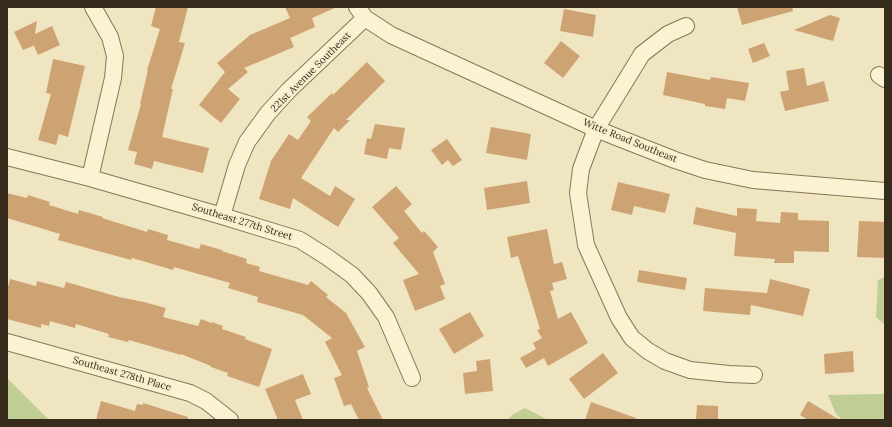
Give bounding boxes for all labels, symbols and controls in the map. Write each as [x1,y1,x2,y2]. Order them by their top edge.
street label: 221st Avenue Southeast [268,29,354,115]
street label: Witte Road Southeast [581,117,679,165]
street label: Southeast 277th Street [190,201,294,243]
street label: Southeast 278th Place [71,354,173,394]

